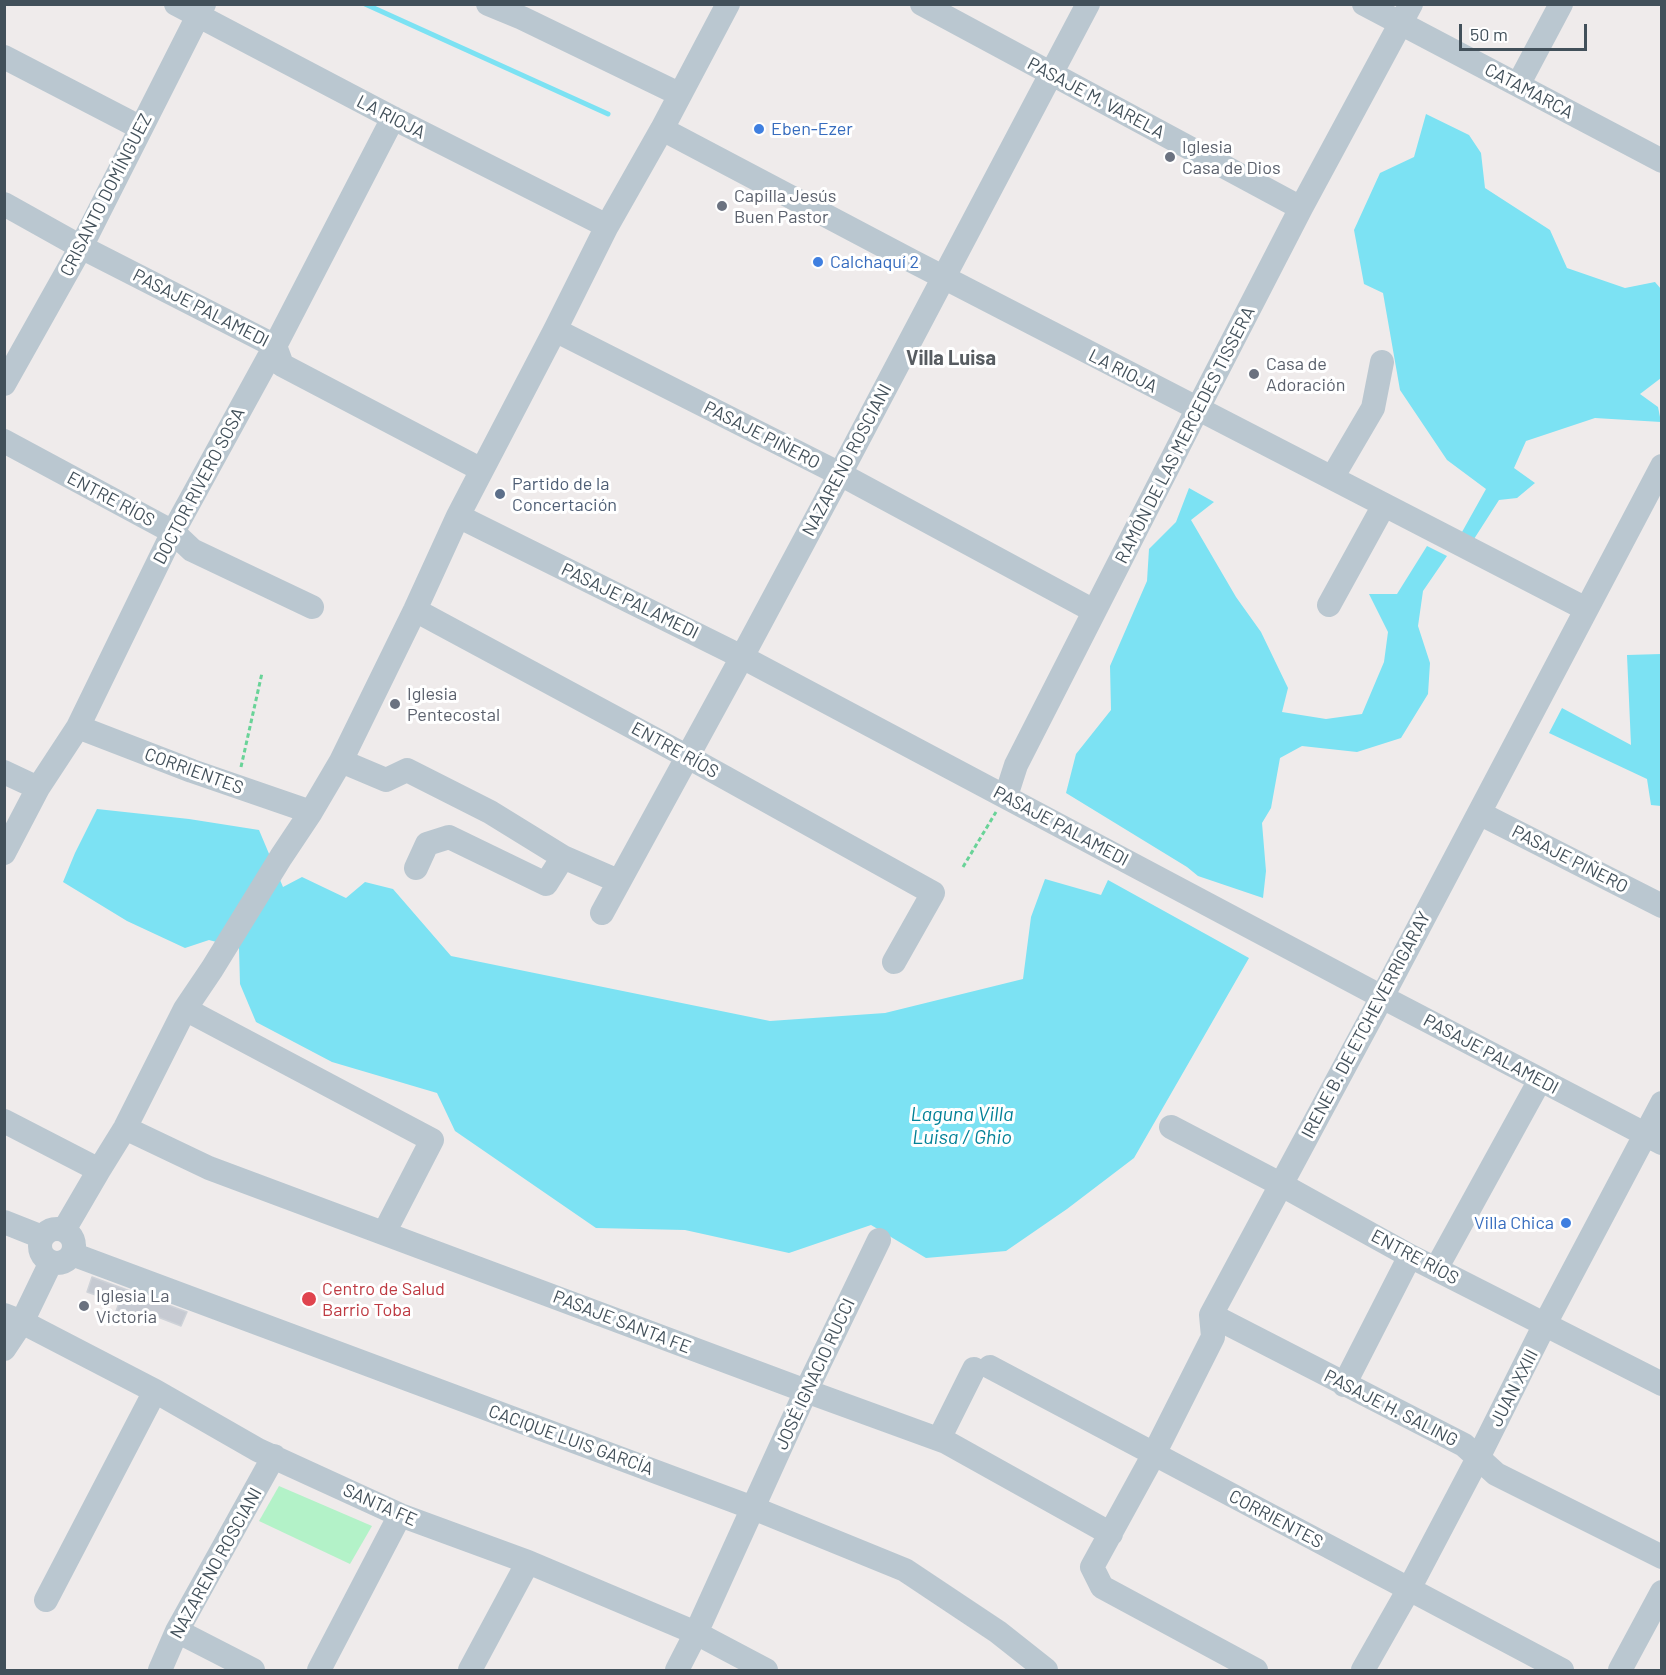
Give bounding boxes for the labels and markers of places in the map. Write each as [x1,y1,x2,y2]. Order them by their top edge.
place label: Eben-Ezer [771,118,853,140]
marker: Eben-Ezer [752,122,766,136]
place label: Iglesia Casa de Dios [1182,136,1281,178]
marker: Iglesia Casa de Dios [1163,150,1177,164]
place label: Capilla Jesús Buen Pastor [734,185,836,228]
marker: Capilla Jesús Buen Pastor [715,199,729,213]
place label: Calchaquí 2 [830,251,919,273]
marker: Calchaquí 2 [811,255,825,269]
place label: Casa de Adoración [1266,353,1345,395]
marker: Casa de Adoración [1247,367,1261,381]
place label: Partido de la Concertación [512,473,617,516]
marker: Partido de la Concertación [493,487,507,501]
place label: Iglesia Pentecostal [407,683,500,726]
marker: Iglesia Pentecostal [388,697,402,711]
place label: Villa Chica [1474,1212,1554,1234]
marker: Villa Chica [1559,1216,1573,1230]
place label: Centro de Salud Barrio Toba [322,1278,445,1320]
place label: Iglesia La Victoria [96,1285,169,1328]
marker: Centro de Salud Barrio Toba [300,1290,318,1308]
marker: Iglesia La Victoria [77,1299,91,1313]

